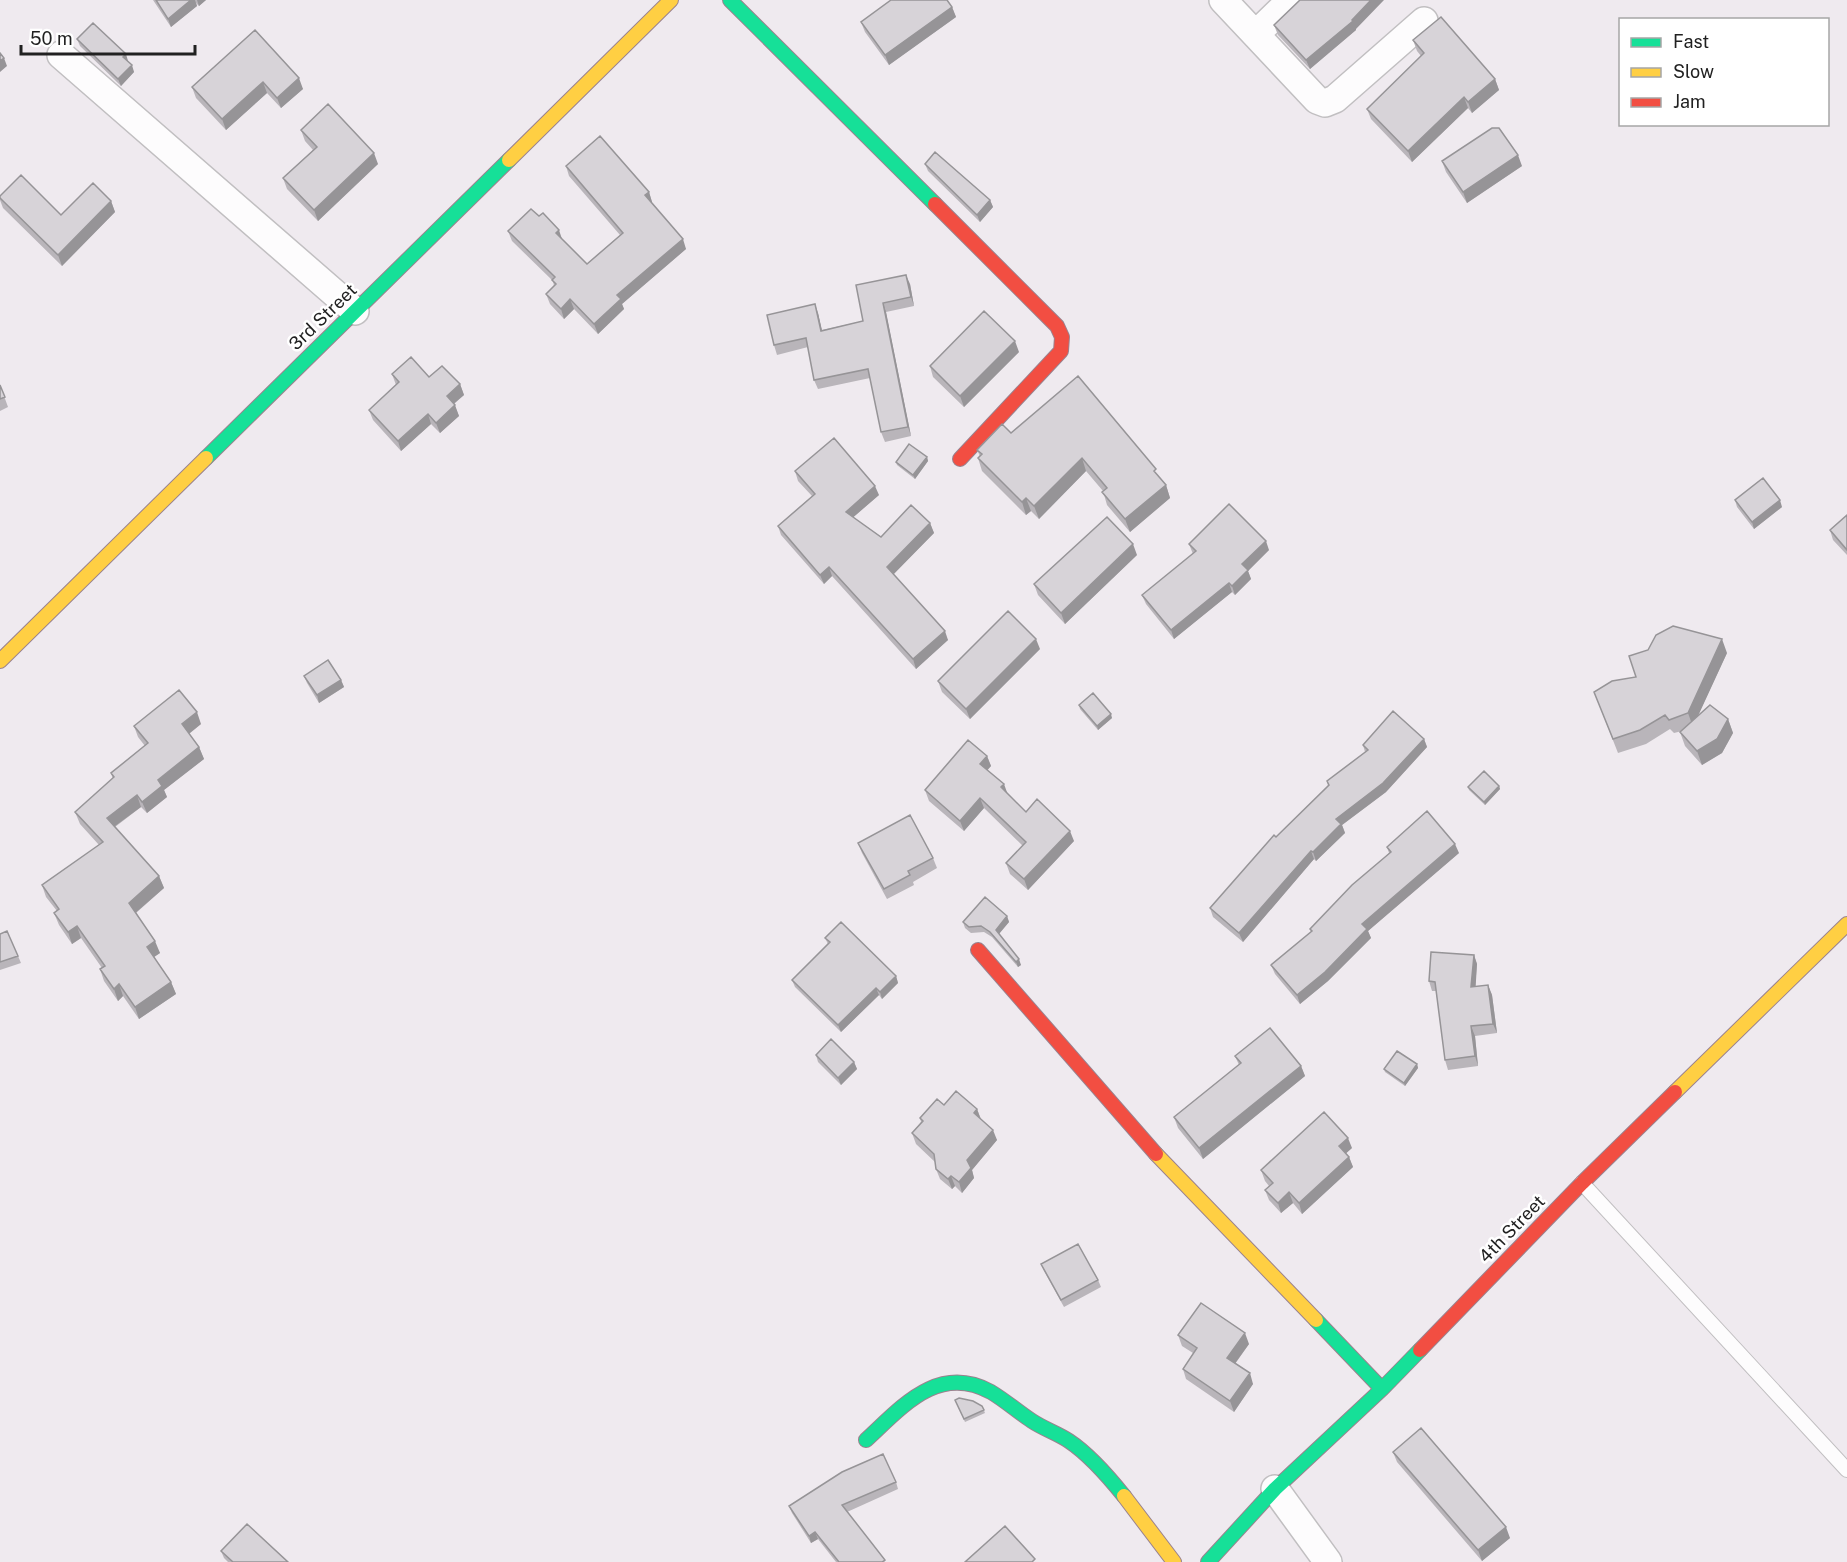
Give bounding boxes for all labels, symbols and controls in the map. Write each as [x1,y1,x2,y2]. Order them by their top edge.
scale bar [21,18,195,56]
legend [1619,18,1829,126]
text: 50 m [30,28,73,49]
text: Fast [1673,31,1709,52]
text: Slow [1673,61,1714,82]
text: Jam [1673,91,1706,112]
street label: 3rd Street [284,279,361,354]
street label: 4th Street [1474,1191,1549,1267]

